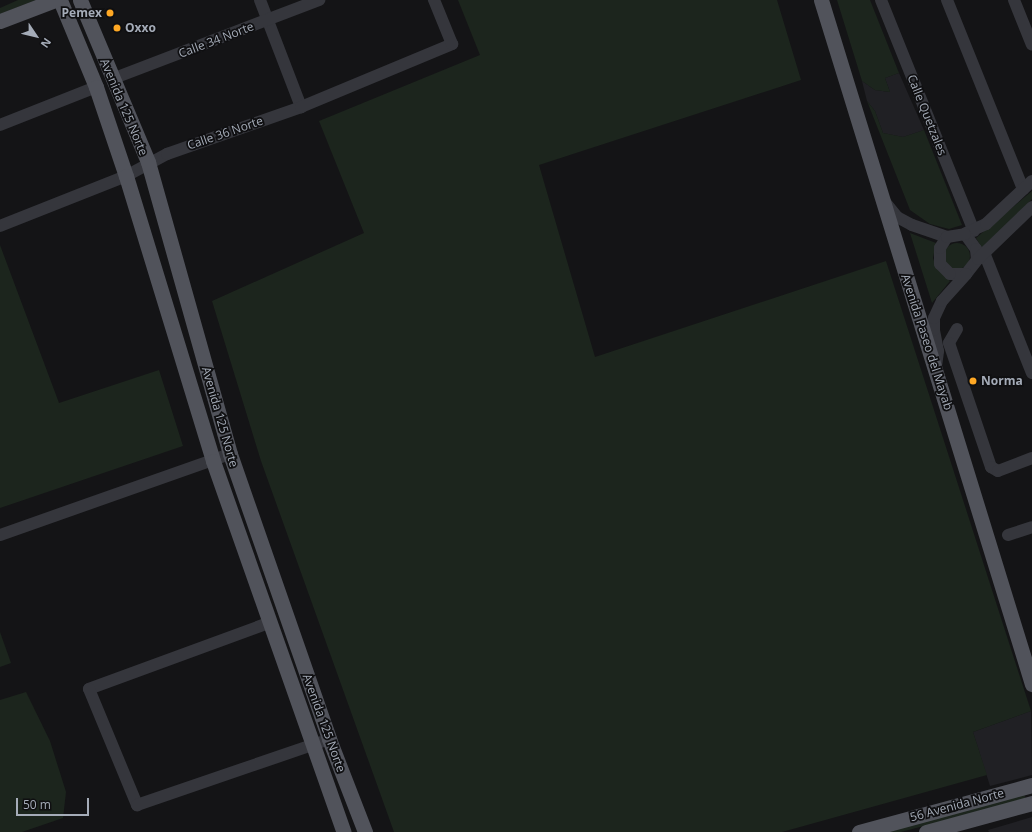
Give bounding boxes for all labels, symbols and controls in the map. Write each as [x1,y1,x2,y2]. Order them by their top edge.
place label: Pemex [62,6,102,20]
marker: Pemex [105,8,115,18]
north arrow [16,16,56,56]
street label: Calle 34 Norte [176,19,256,61]
place label: Oxxo [125,21,156,35]
marker: Oxxo [112,23,122,33]
text: N [38,35,55,51]
street label: Avenida 125 Norte [97,56,151,158]
street label: Calle Quetzales [904,73,950,157]
street label: Calle 36 Norte [185,113,265,153]
street label: Avenida Paseo del Mayab [898,272,956,412]
street label: Avenida 125 Norte [199,365,241,469]
place label: Norma [981,374,1023,388]
marker: Norma [968,376,978,386]
street label: Avenida 125 Norte [299,672,349,774]
street label: 56 Avenida Norte [908,786,1006,824]
scale bar [18,790,91,816]
text: 50 m [23,796,51,813]

